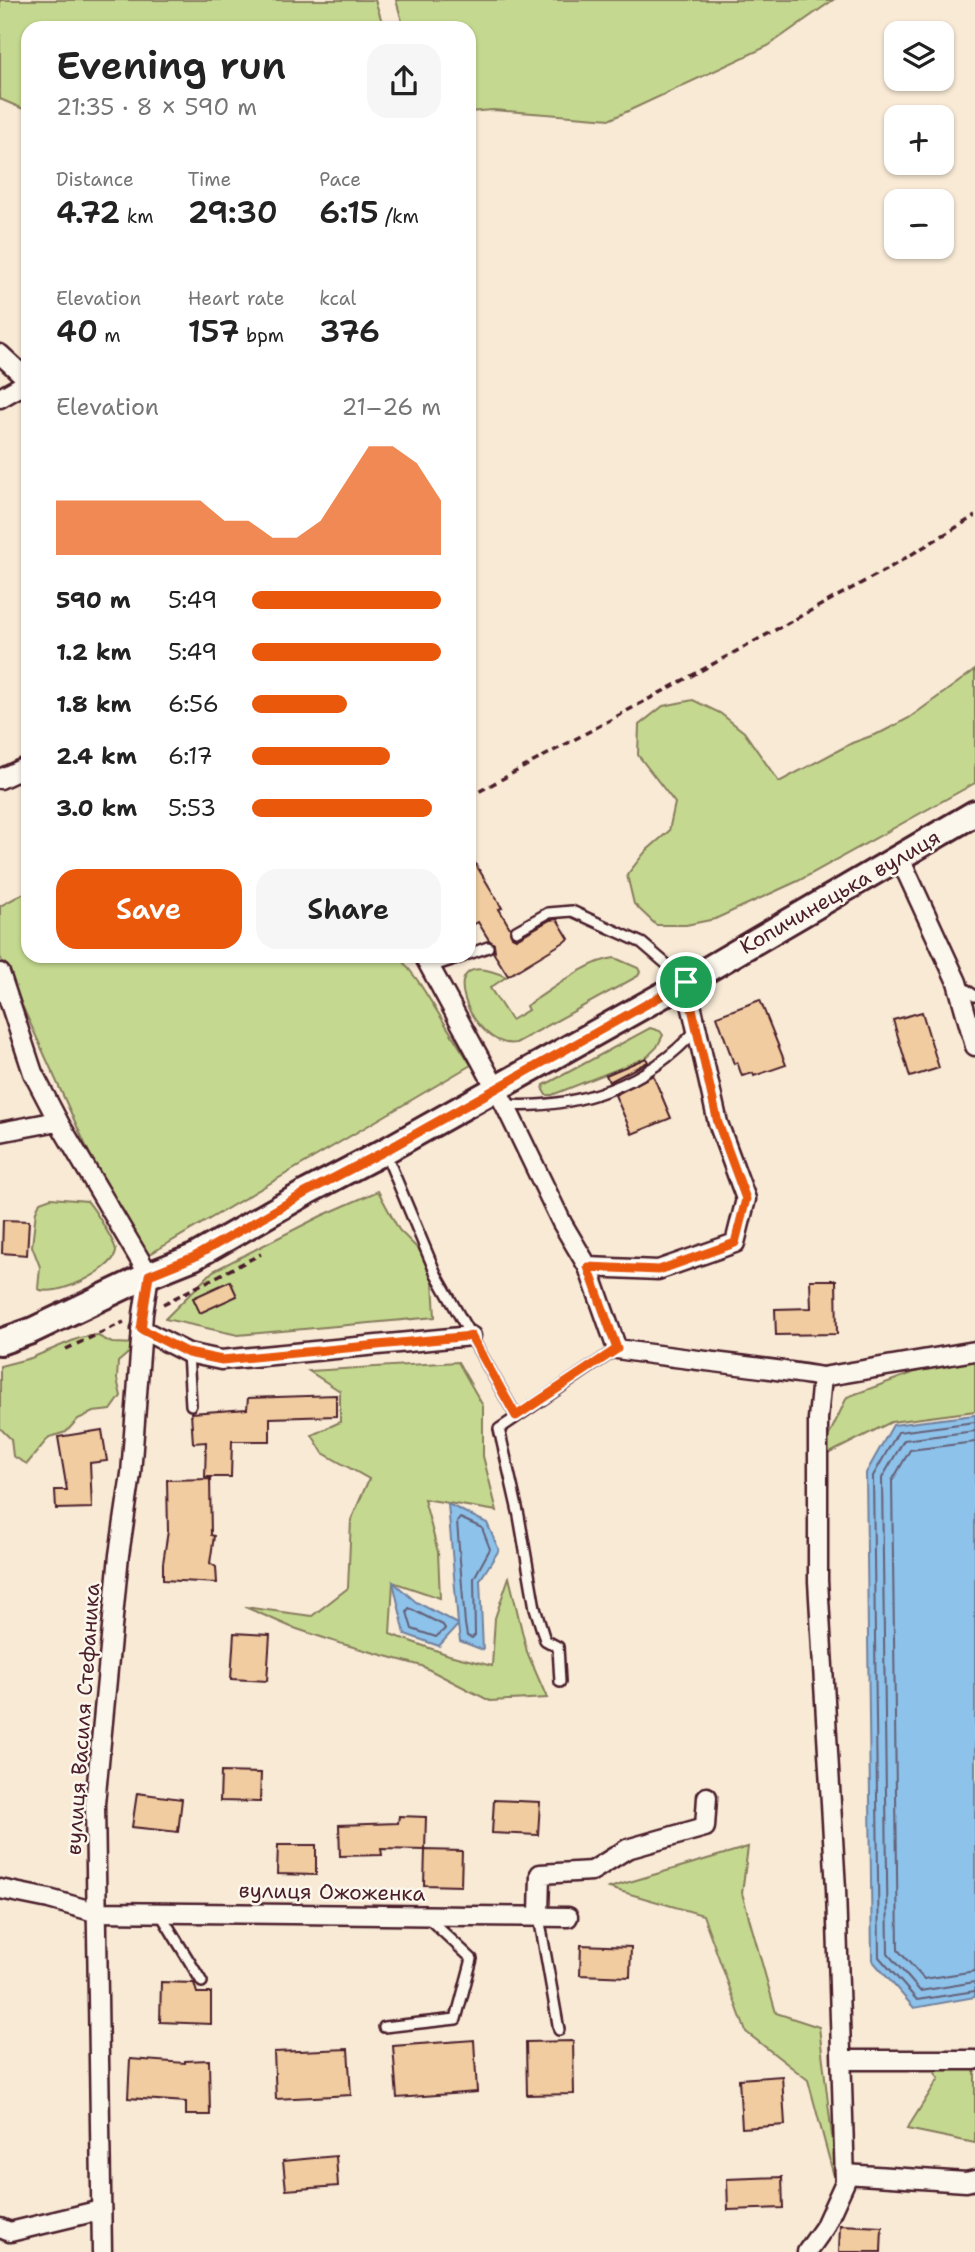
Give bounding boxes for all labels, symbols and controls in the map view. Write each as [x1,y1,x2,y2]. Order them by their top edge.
map controls [884,21,954,259]
button: layers [884,21,954,91]
text: Evening run [56,40,286,91]
button: share [367,44,441,118]
text: 21:35 · 8 × 590 m [56,92,257,122]
button: + [884,105,954,175]
text: Distance [56,167,134,192]
text: Time [188,167,231,192]
text: Pace [319,167,361,192]
button: − [884,189,954,259]
text: 4.72 [56,192,120,233]
text: 29:30 [188,192,278,233]
text: 6:15 [319,192,379,233]
text: km [120,204,154,229]
text: /km [379,204,419,229]
text: Elevation [56,286,141,311]
text: Heart rate [188,286,284,311]
text: kcal [319,286,356,311]
text: 40 [56,311,98,352]
text: 157 [188,311,240,352]
text: 376 [319,311,380,352]
text: m [98,323,121,348]
text: bpm [240,323,284,348]
text: Elevation [56,392,159,422]
text: 21–26 m [341,392,441,422]
text: 590 m [56,585,131,615]
text: 5:49 [168,585,217,615]
text: 1.2 km [56,637,132,667]
text: 5:49 [168,637,217,667]
text: 1.8 km [56,689,131,719]
text: 6:56 [168,689,219,719]
text: 2.4 km [56,741,137,771]
text: 6:17 [168,741,213,771]
text: 3.0 km [56,793,137,823]
text: 5:53 [168,793,216,823]
street label: Копичинецька вулиця [735,823,945,961]
button: Save [56,869,242,949]
button: Share [256,869,441,949]
pin [656,952,716,1012]
icon: arrive [667,963,705,1001]
street label: вулиця Василя Стефаника [60,1582,106,1856]
street label: вулиця Ожоженка [238,1876,426,1908]

